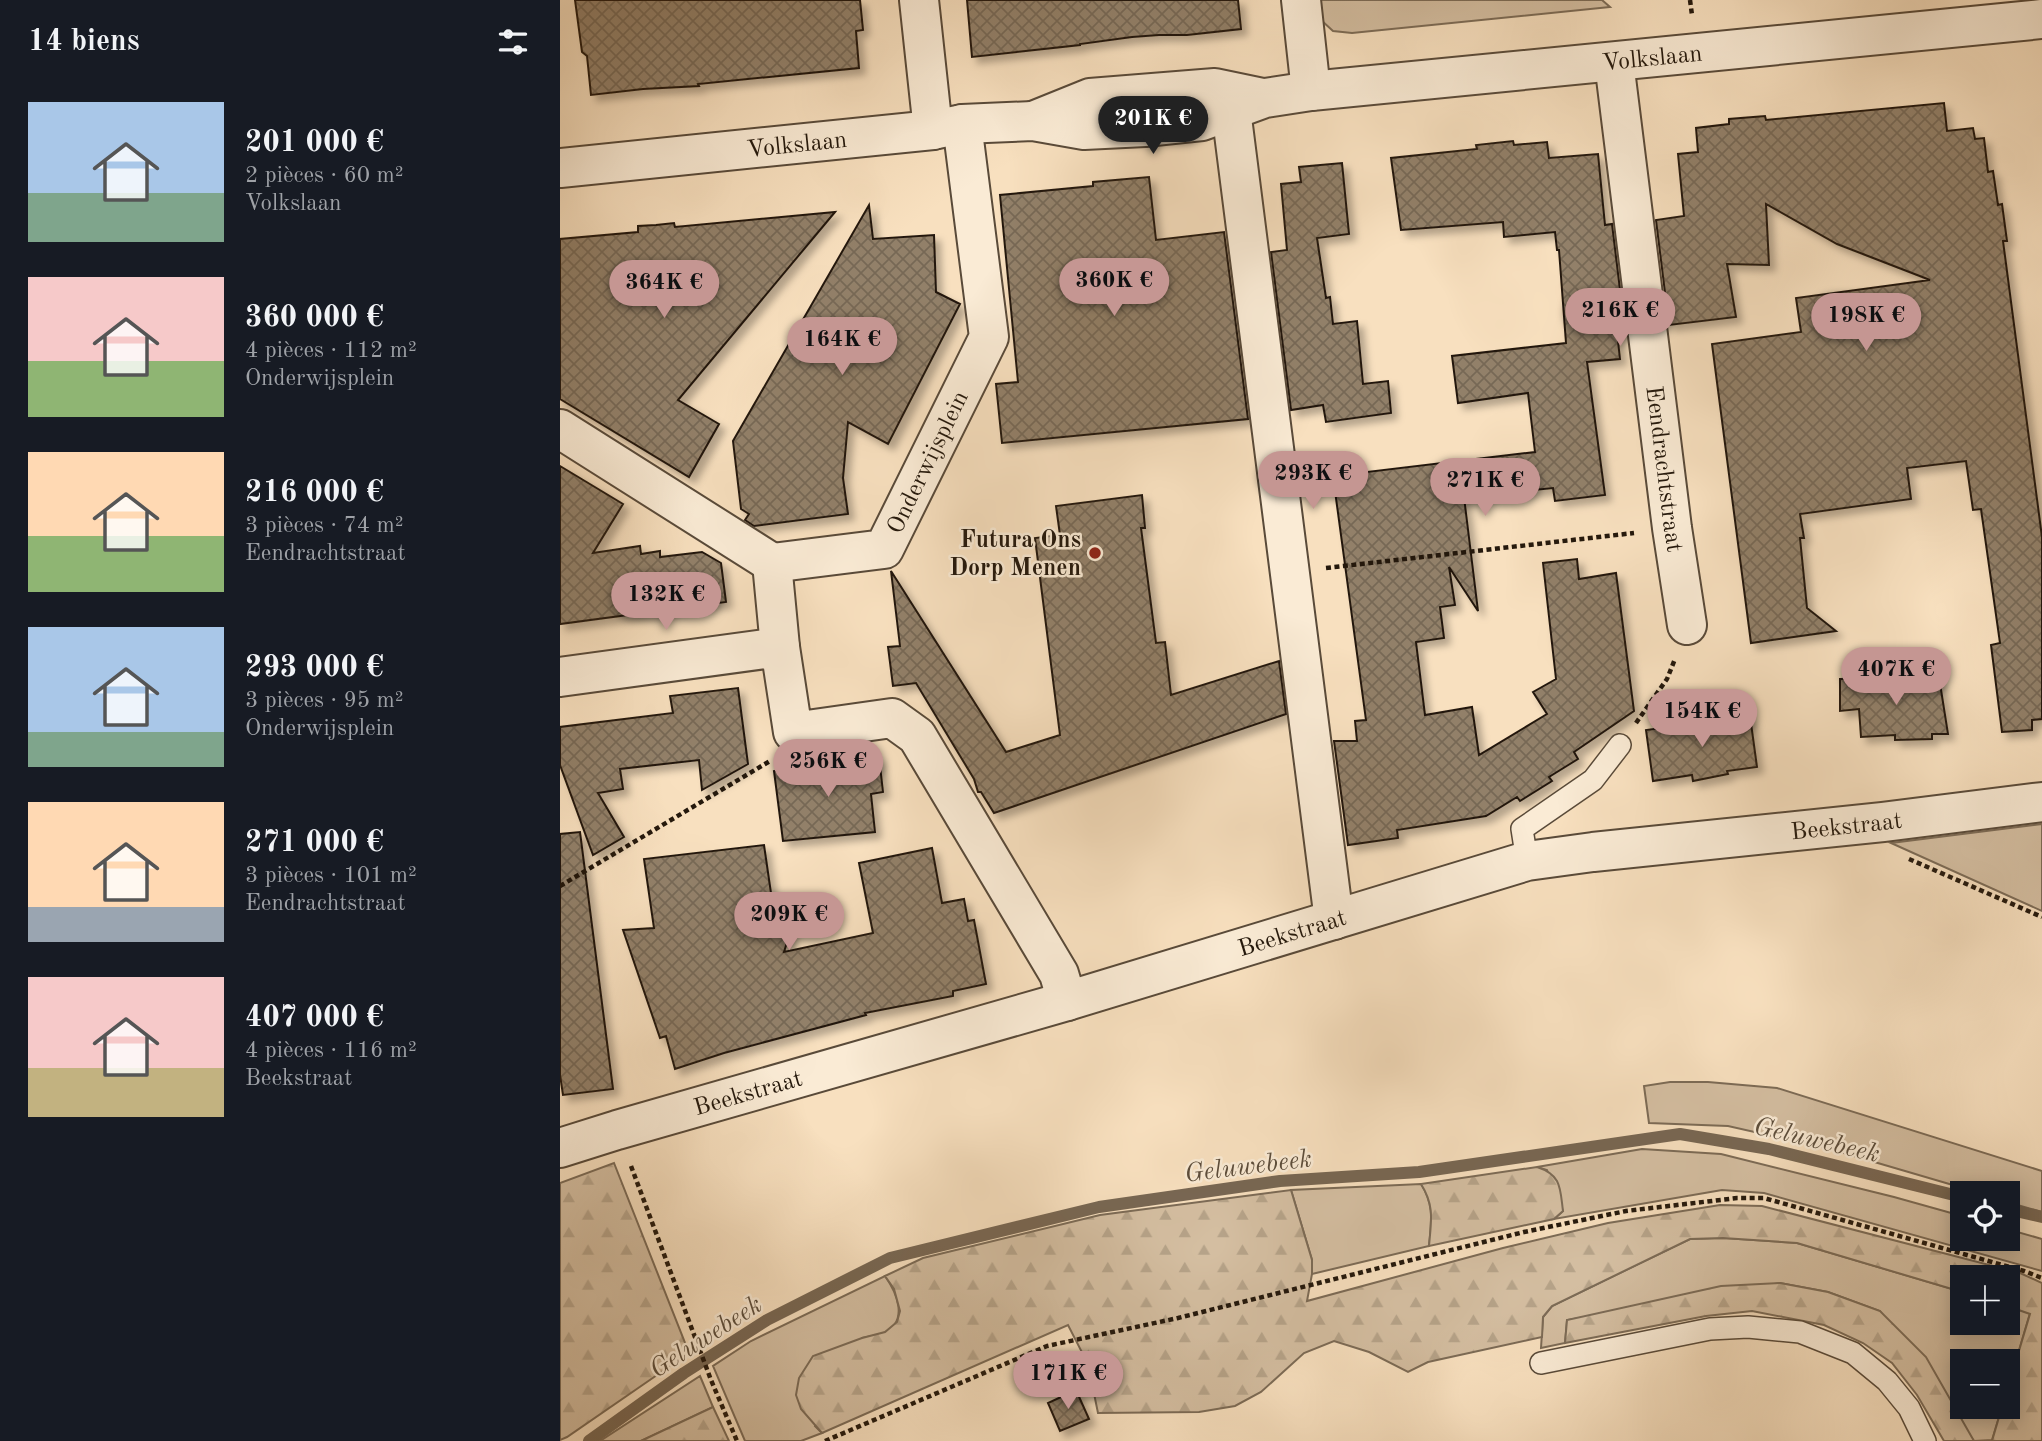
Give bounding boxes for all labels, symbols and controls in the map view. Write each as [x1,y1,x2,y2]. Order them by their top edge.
icon: filters [494,23,532,61]
text: 14 biens [28,27,140,57]
street label: Volkslaan [1601,43,1703,76]
pin: 201K € [1096,96,1210,156]
text: 201K € [1114,107,1192,130]
text: 201 000 € [245,128,384,158]
street label: Volkslaan [746,129,848,163]
icon: home [84,130,168,214]
text: 2 pièces · 60 m² [245,164,404,187]
text: Volkslaan [245,192,341,215]
pin: 360K € [1057,258,1171,318]
pin: 364K € [607,260,721,320]
text: 360K € [1075,269,1153,292]
text: 364K € [625,271,703,294]
pin: 216K € [1563,288,1677,348]
pin: 198K € [1809,294,1923,353]
text: 216K € [1581,299,1659,322]
text: 360 000 € [245,303,384,333]
text: 198K € [1827,304,1905,327]
icon: home [84,305,168,389]
pin: 164K € [785,318,899,377]
text: 164K € [803,328,881,351]
text: 4 pièces · 112 m² [245,339,417,362]
text: Onderwijsplein [245,367,394,390]
street label: Eendrachtstraat [1640,384,1686,554]
street label: Onderwijsplein [884,388,974,538]
pin: 293K € [1256,452,1370,511]
pin: 271K € [1428,458,1542,518]
text: 293K € [1274,462,1352,485]
text: 271K € [1446,469,1524,492]
text: 216 000 € [245,478,384,508]
icon: home [84,480,168,564]
text: 3 pièces · 74 m² [245,514,404,537]
place label: Futura Ons Dorp Menen [949,529,1081,581]
text: Eendrachtstraat [245,542,406,565]
marker: Futura Ons Dorp Menen [1087,545,1103,561]
pin: 132K € [609,572,723,632]
text: 132K € [627,583,705,606]
pin: 407K € [1839,648,1953,707]
text: 293 000 € [245,653,384,683]
icon: home [84,655,168,739]
text: 407K € [1857,658,1935,681]
text: 3 pièces · 95 m² [245,689,404,712]
pin: 154K € [1645,690,1759,749]
text: 154K € [1663,700,1741,723]
text: Onderwijsplein [245,717,394,740]
pin: 256K € [771,740,885,799]
text: 256K € [789,750,867,773]
street label: Beekstraat [1790,810,1904,845]
text: 271 000 € [245,828,384,858]
icon: home [84,830,168,914]
text: 3 pièces · 101 m² [245,864,417,887]
text: Eendrachtstraat [245,892,406,915]
pin: 209K € [732,892,846,952]
text: 209K € [750,903,828,926]
street label: Beekstraat [1235,907,1350,962]
text: 407 000 € [245,1003,384,1033]
icon: home [84,1005,168,1089]
text: 4 pièces · 116 m² [245,1039,417,1062]
text: Beekstraat [245,1067,352,1090]
street label: Beekstraat [691,1067,806,1121]
water label: Geluwebeek [1751,1114,1882,1168]
water label: Geluwebeek [1183,1146,1313,1188]
map controls [1950,1181,2020,1419]
button: locate [1950,1181,2020,1251]
button: + [1950,1265,2020,1335]
water label: Geluwebeek [645,1292,767,1383]
button: − [1950,1349,2020,1419]
pin: 171K € [1011,1352,1125,1411]
text: 171K € [1029,1362,1107,1385]

